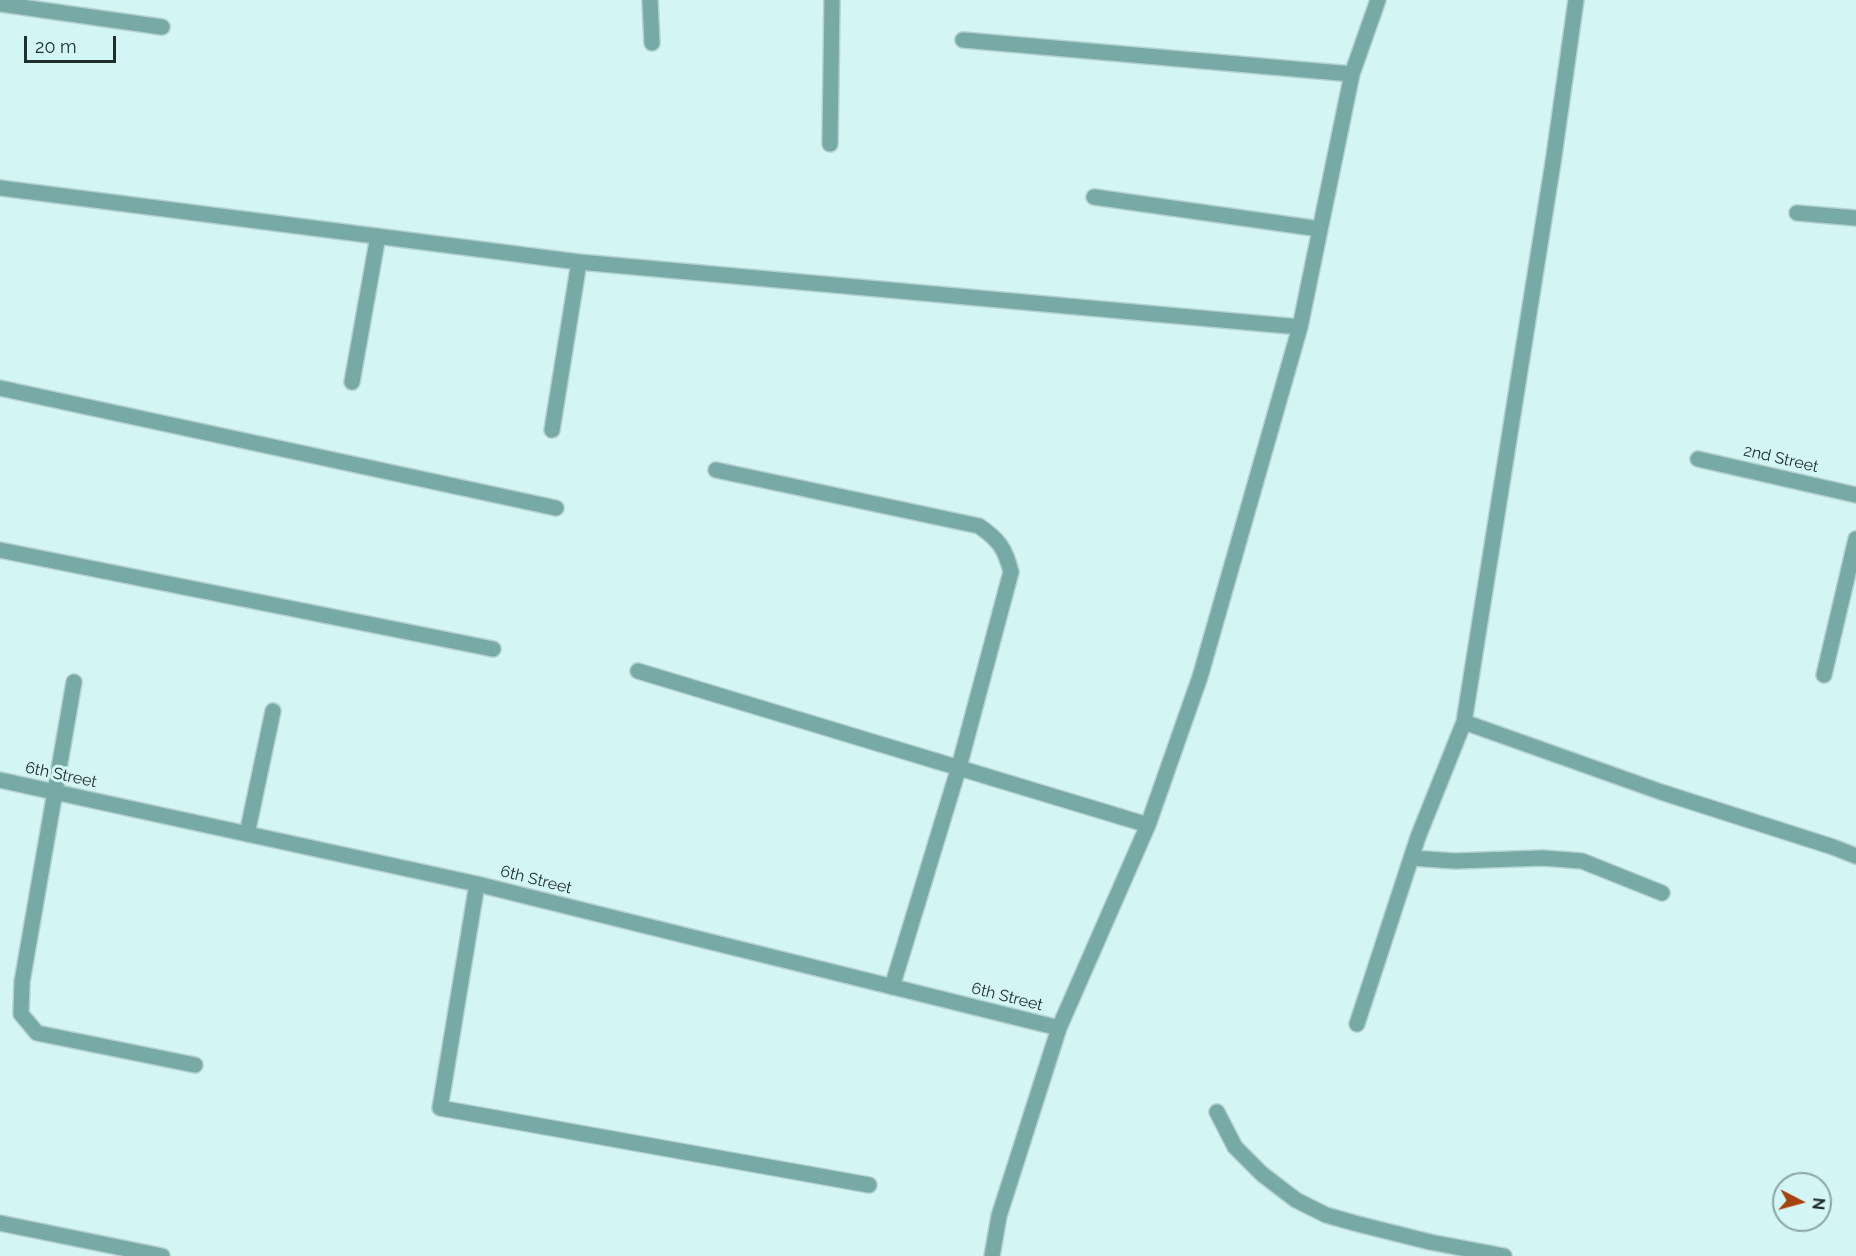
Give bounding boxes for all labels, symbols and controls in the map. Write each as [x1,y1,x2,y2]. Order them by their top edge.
scale bar [27,24,118,62]
text: 20 m [35,36,77,57]
street label: 2nd Street [1742,441,1820,477]
street label: 6th Street [23,758,99,792]
street label: 6th Street [498,862,574,898]
street label: 6th Street [969,979,1045,1015]
north arrow [1772,1172,1832,1232]
text: N [1808,1197,1828,1211]

